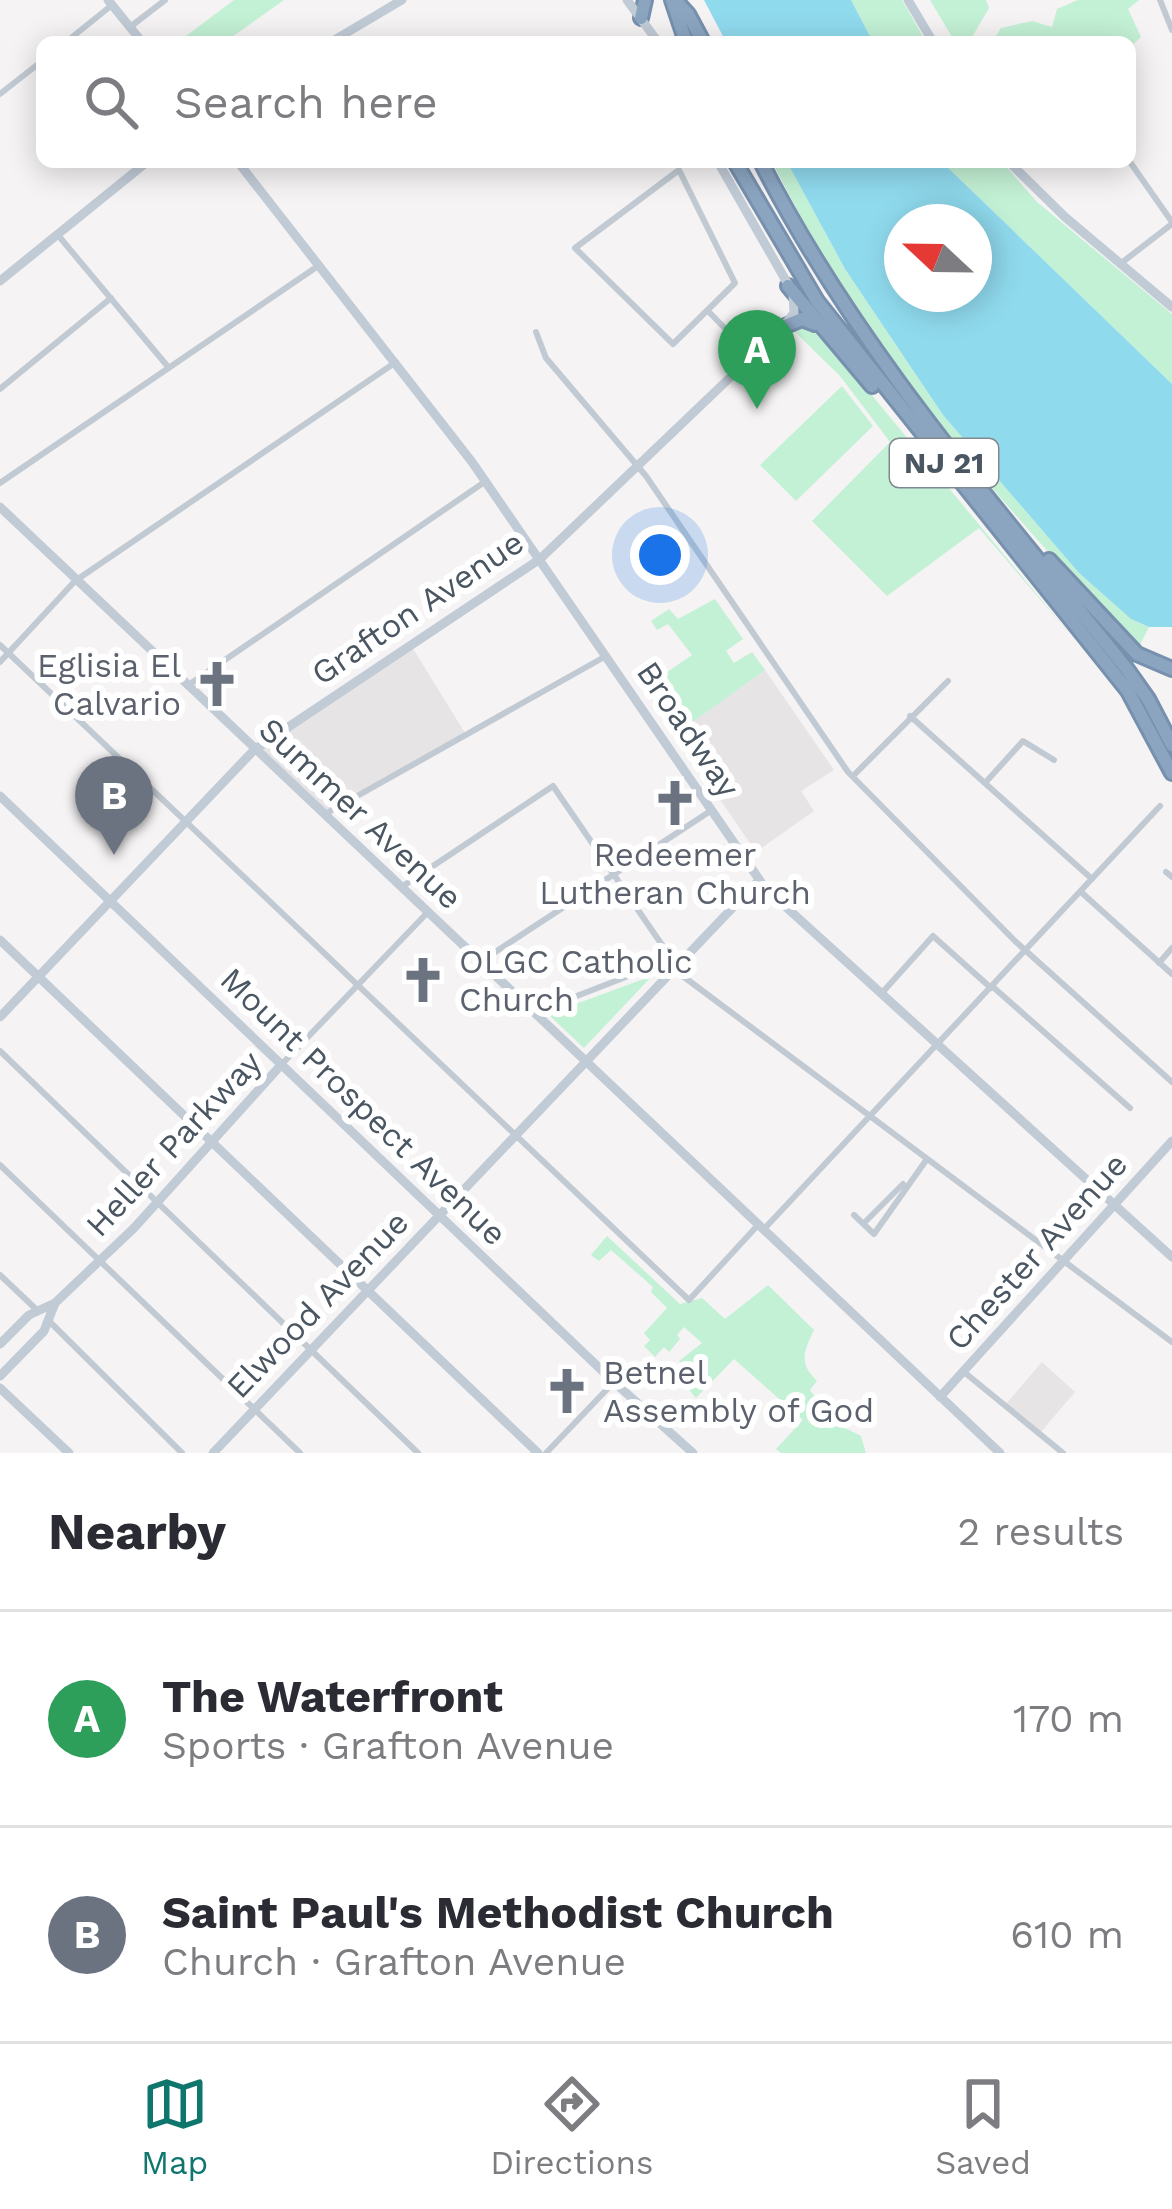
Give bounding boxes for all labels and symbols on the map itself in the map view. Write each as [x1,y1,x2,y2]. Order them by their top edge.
north arrow [884,204,992,312]
pin: A [718,310,796,409]
road number: NJ 21 [890,439,998,487]
street label: Grafton Avenue [304,522,531,693]
your location [630,525,690,585]
place label: Eglisia El Calvario [37,646,181,723]
street label: Broadway [629,654,748,805]
church icon: Eglisia El Calvario [192,659,242,709]
street label: Summer Avenue [251,710,470,917]
pin: B [75,756,153,855]
church icon: Redeemer Lutheran Church [650,778,700,828]
place label: Redeemer Lutheran Church [539,835,811,912]
place label: OLGC Catholic Church [459,942,693,1019]
church icon: OLGC Catholic Church [398,955,448,1005]
street label: Mount Prospect Avenue [213,960,515,1253]
street label: Heller Parkway [78,1043,269,1244]
street label: Chester Avenue [938,1145,1135,1358]
street label: Elwood Avenue [218,1203,416,1406]
place label: Betnel Assembly of God [603,1353,874,1430]
church icon: Betnel Assembly of God [542,1366,592,1416]

